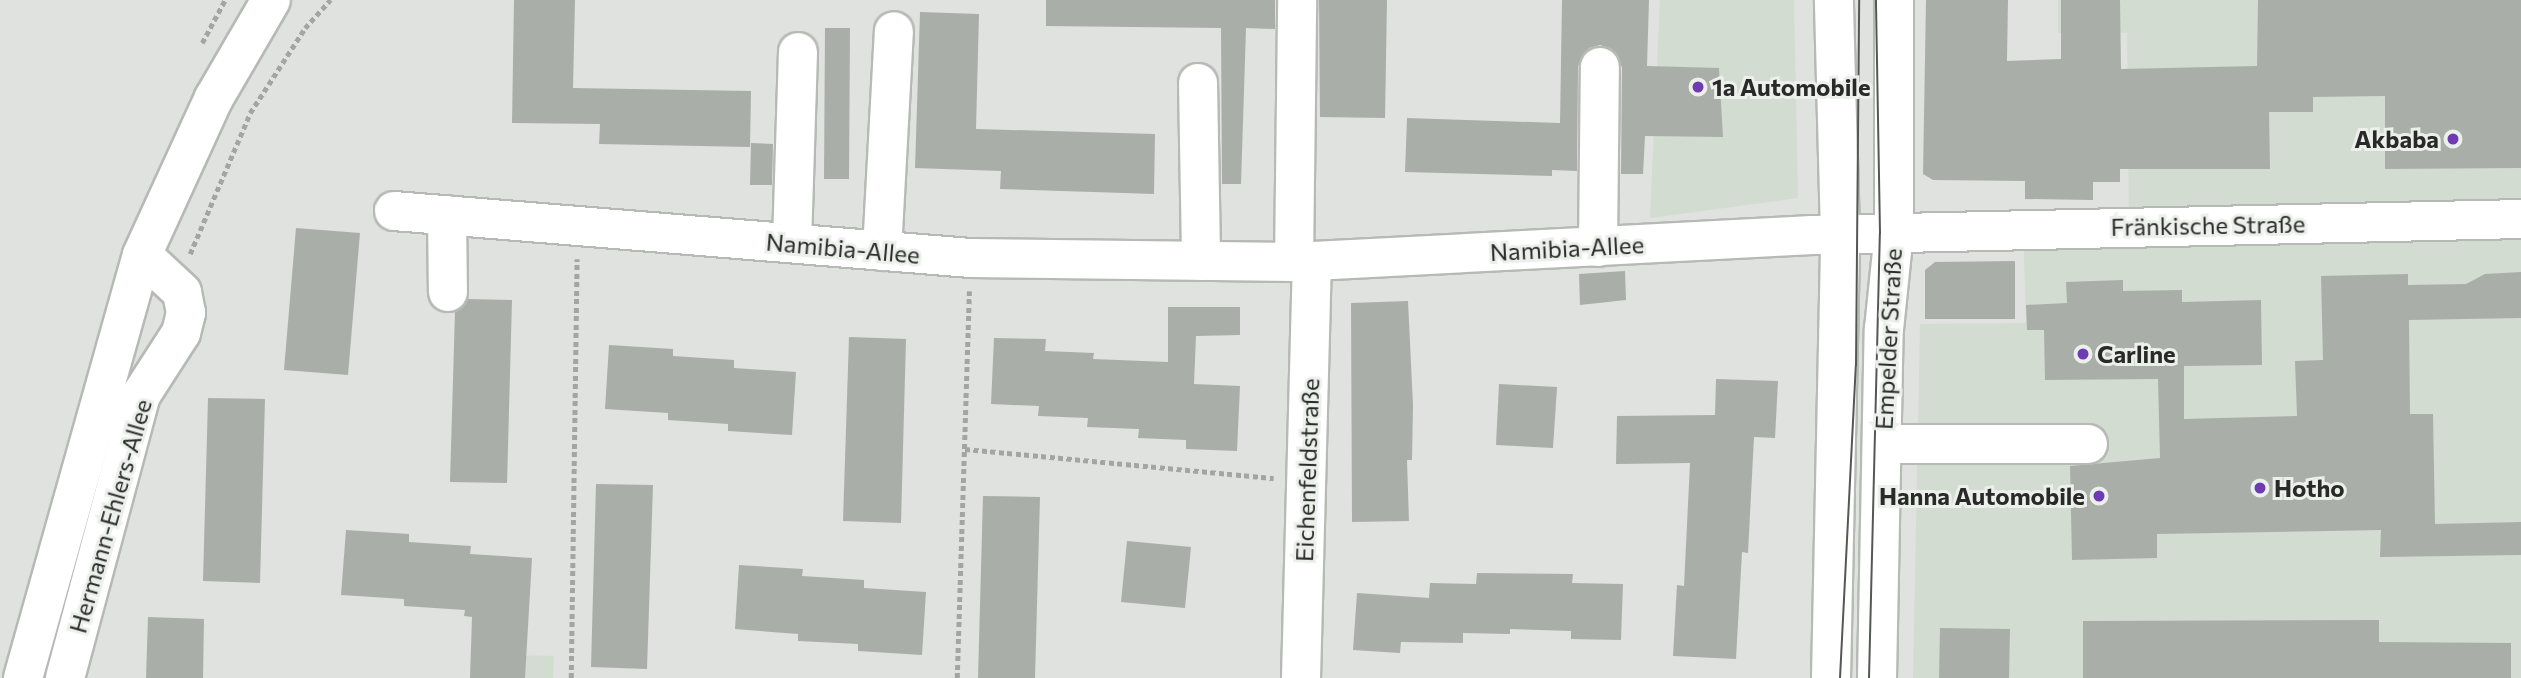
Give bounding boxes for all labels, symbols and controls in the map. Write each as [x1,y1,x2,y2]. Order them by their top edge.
place label: 1a Automobile [1712,73,1871,101]
marker: 1a Automobile [1690,79,1706,95]
place label: Akbaba [2354,125,2439,153]
marker: Akbaba [2445,131,2461,147]
street label: Fränkische Straße [2110,209,2306,241]
street label: Namibia-Allee [765,227,921,269]
street label: Namibia-Allee [1489,230,1645,266]
street label: Empelder Straße [1869,248,1907,430]
place label: Carline [2097,340,2176,368]
marker: Carline [2075,346,2091,362]
street label: Eichenfeldstraße [1289,378,1325,562]
street label: Hermann-Ehlers-Allee [63,396,157,636]
place label: Hotho [2274,474,2345,502]
marker: Hotho [2252,480,2268,496]
place label: Hanna Automobile [1879,482,2085,510]
marker: Hanna Automobile [2091,488,2107,504]

